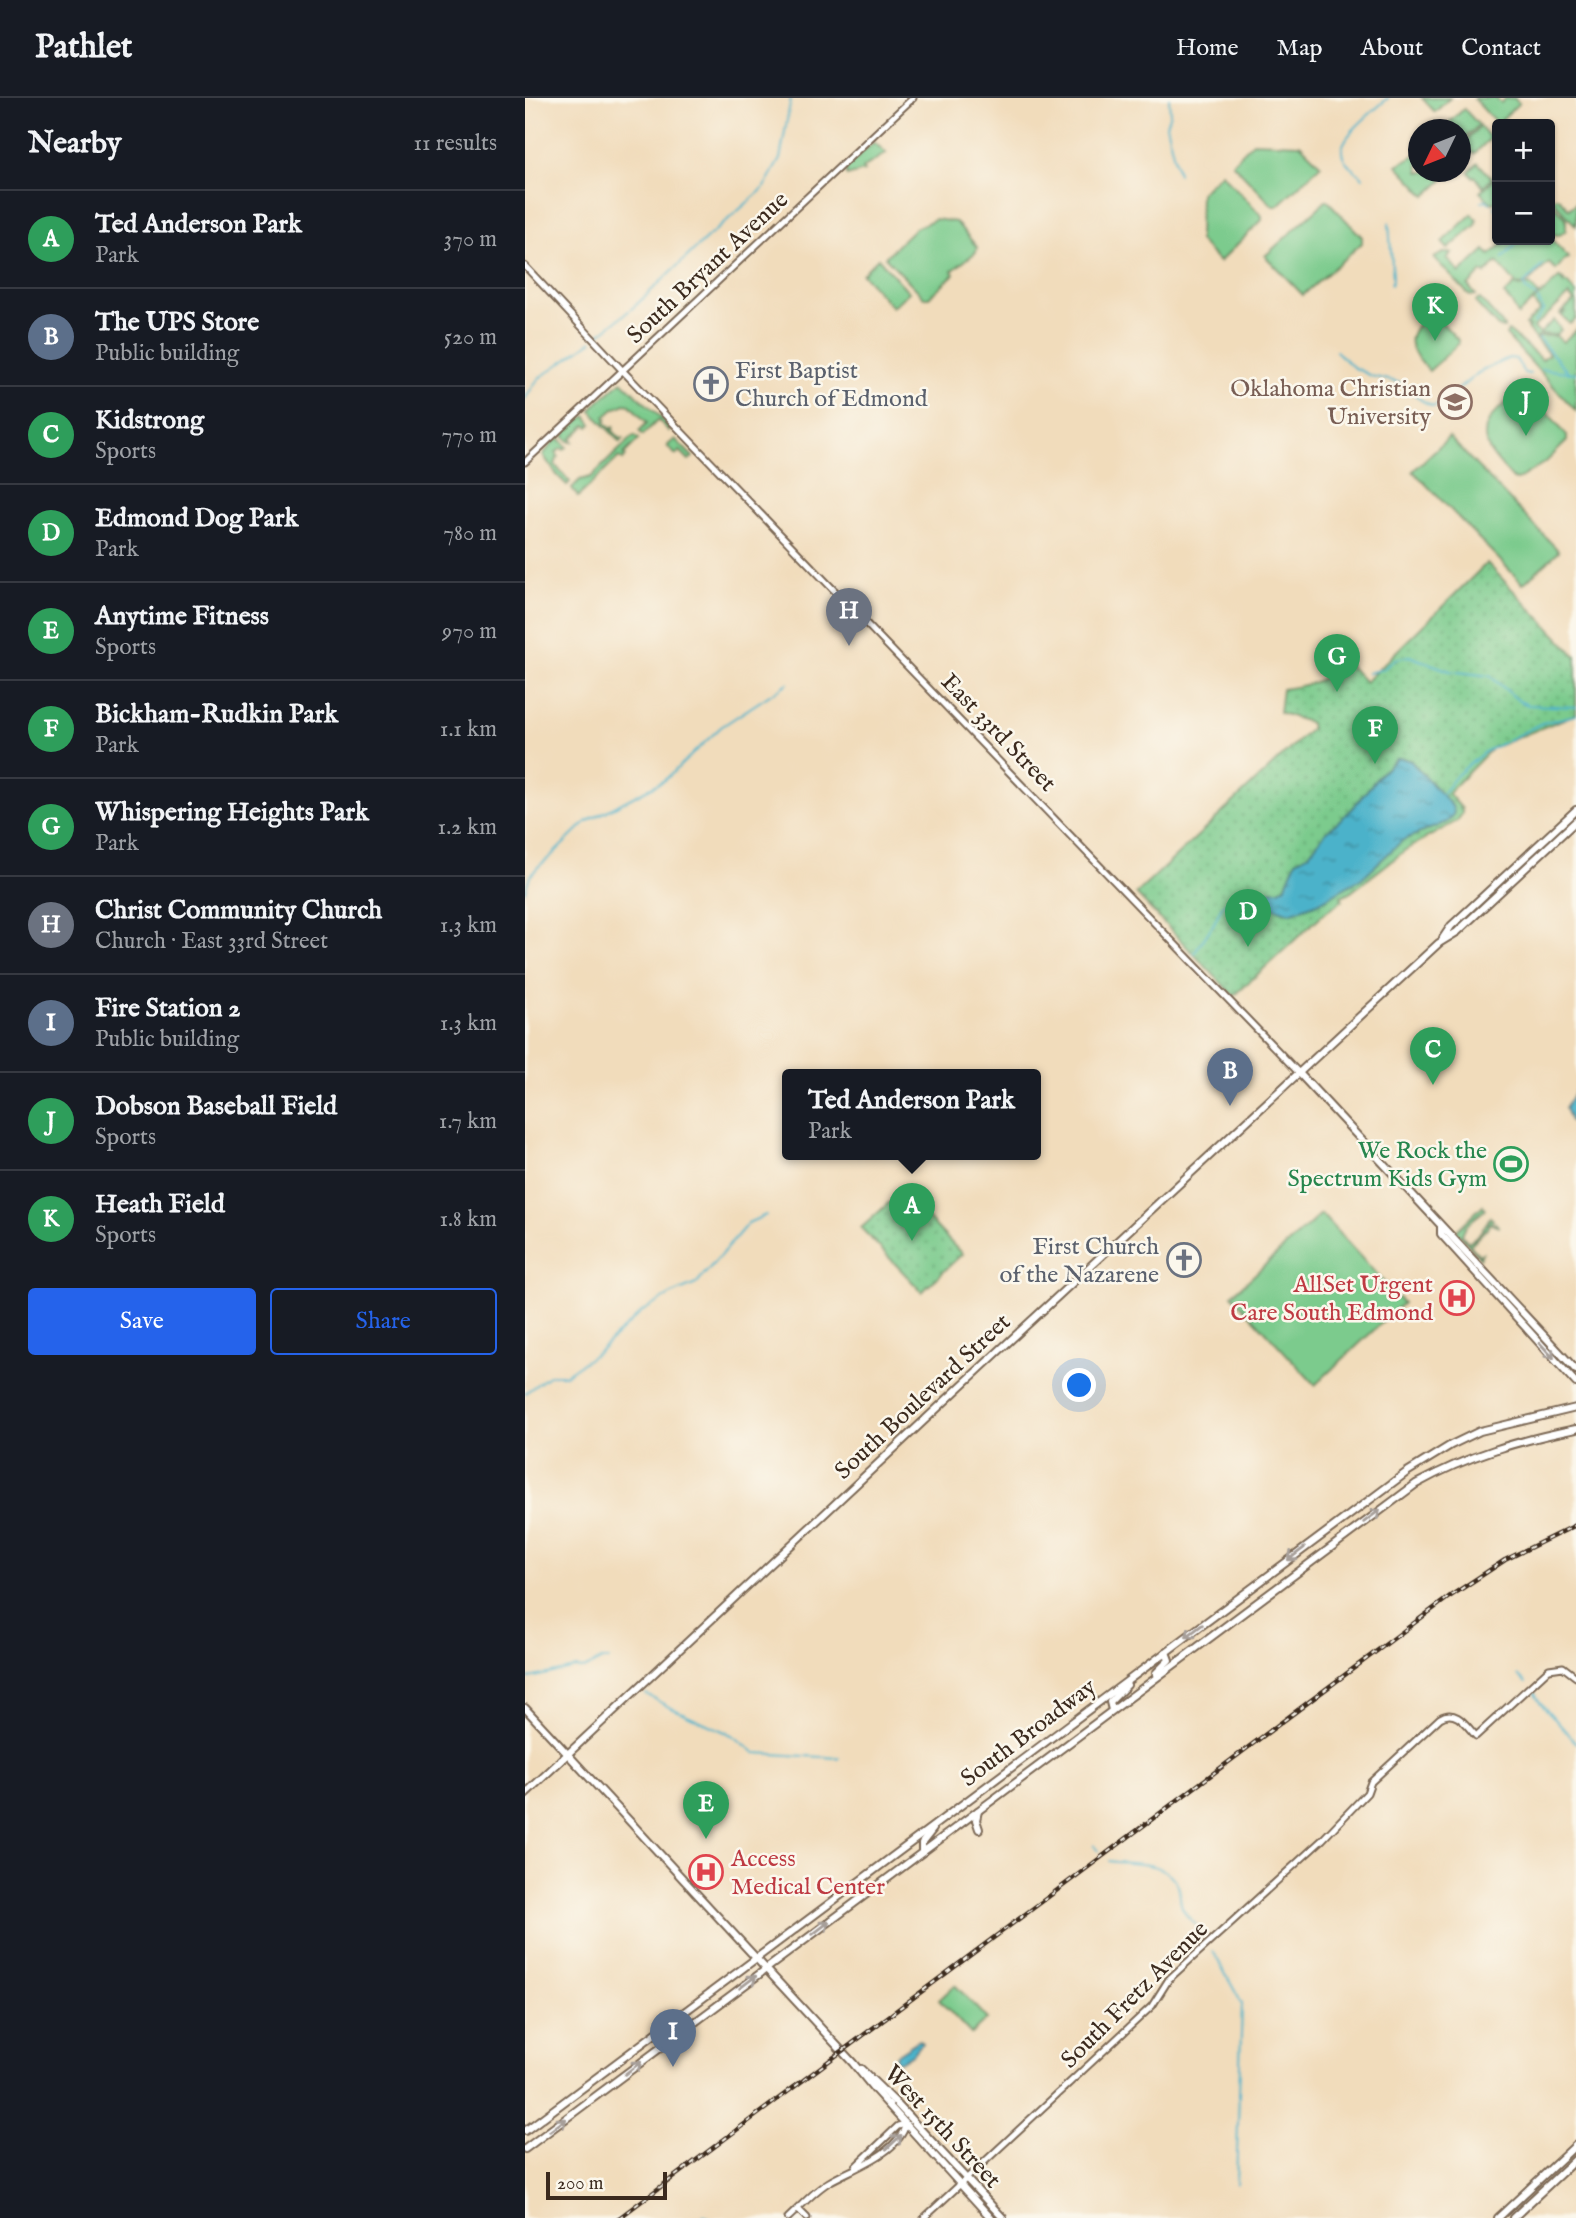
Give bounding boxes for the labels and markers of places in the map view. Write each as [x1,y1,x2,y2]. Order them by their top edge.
pin: K [1412,283,1458,341]
place label: First Baptist Church of Edmond [735,356,928,415]
church icon: First Baptist Church of Edmond [692,365,730,403]
place label: Oklahoma Christian University [1230,374,1431,433]
pin: J [1503,378,1549,436]
school or university icon: Oklahoma Christian University [1436,383,1474,421]
pin: H [826,588,872,646]
pin: G [1314,634,1360,692]
pin: F [1352,706,1398,764]
pin: D [1225,889,1271,947]
pin: C [1410,1027,1456,1085]
pin: B [1207,1048,1253,1106]
place label: We Rock the Spectrum Kids Gym [1288,1136,1487,1195]
sports icon: We Rock the Spectrum Kids Gym [1492,1145,1530,1183]
pin: A [889,1183,935,1241]
place label: First Church of the Nazarene [999,1232,1159,1291]
church icon: First Church of the Nazarene [1165,1241,1203,1279]
place label: AllSet Urgent Care South Edmond [1230,1270,1433,1329]
hospital icon: AllSet Urgent Care South Edmond [1438,1279,1476,1317]
pin: E [683,1781,729,1839]
place label: Access Medical Center [730,1844,885,1903]
hospital icon: Access Medical Center [687,1853,725,1891]
pin: I [650,2009,696,2067]

